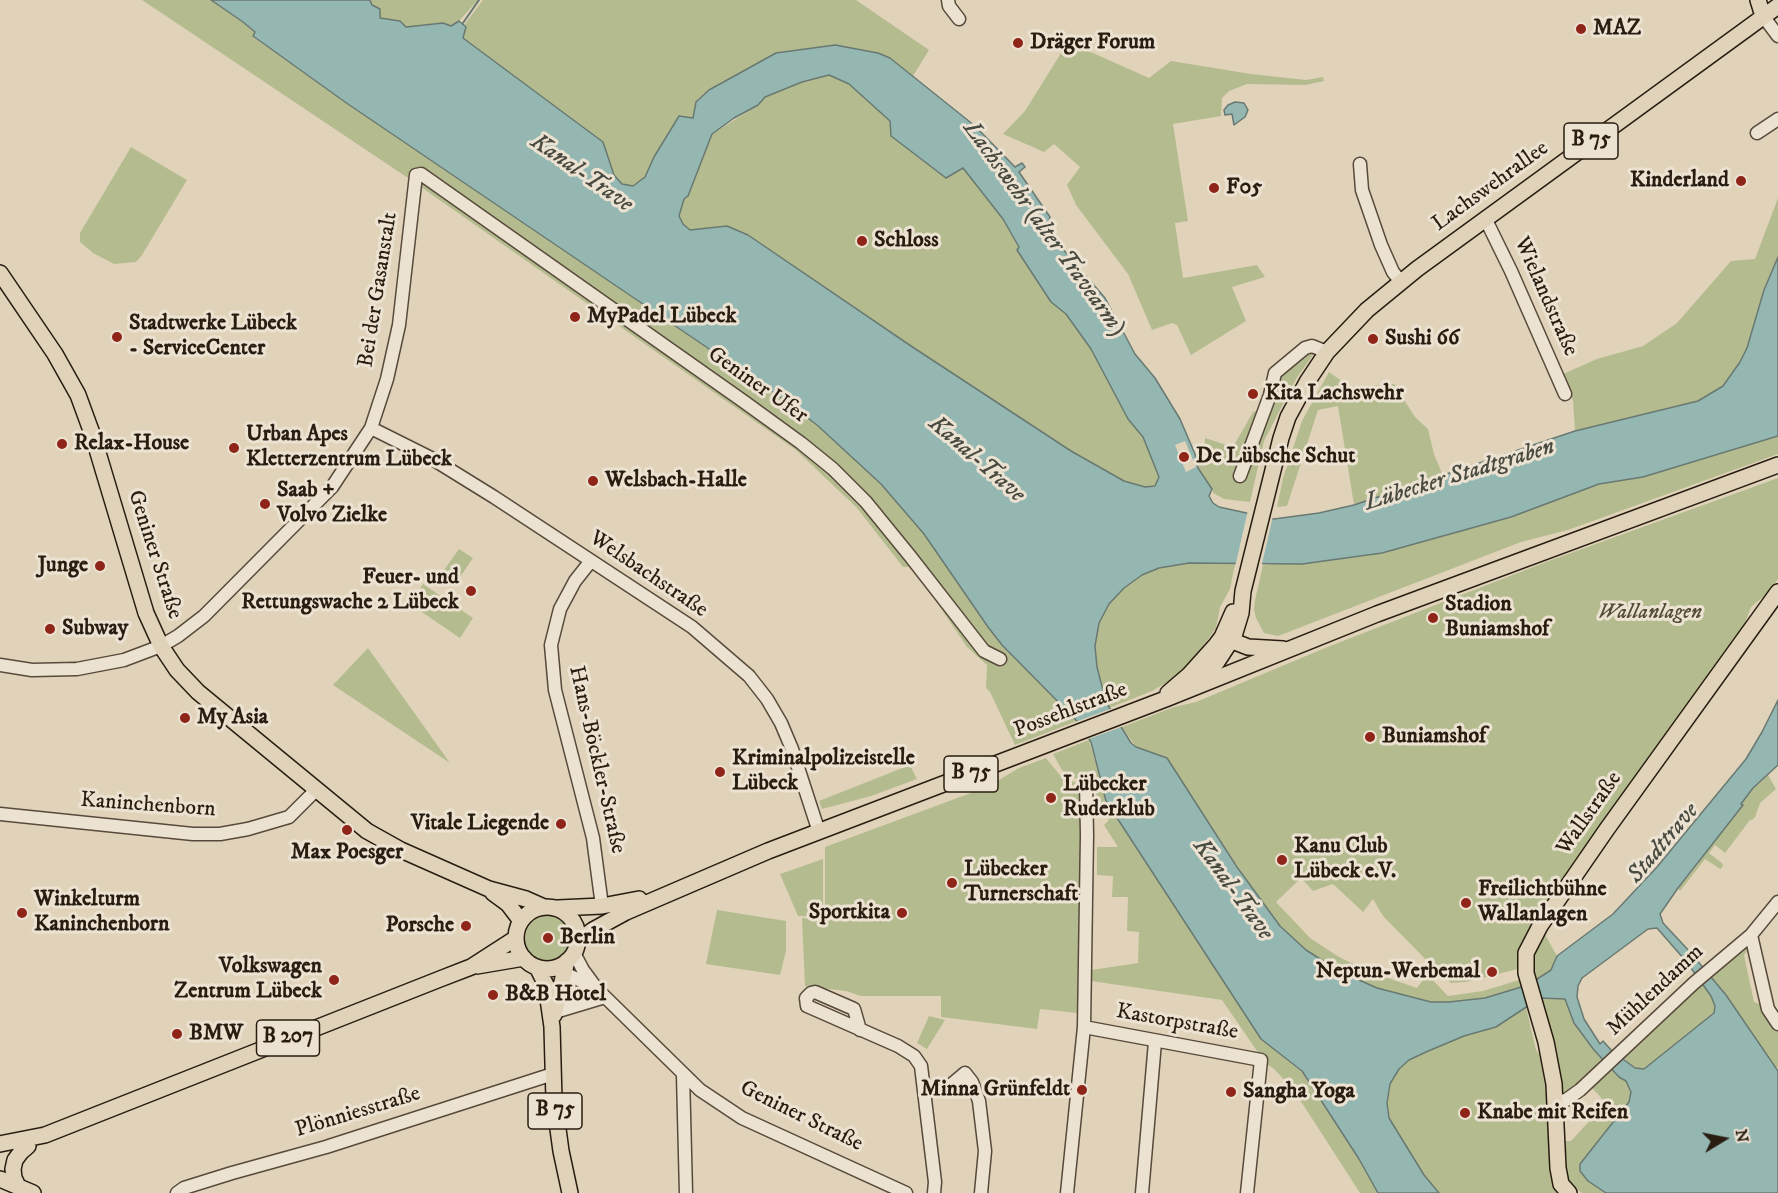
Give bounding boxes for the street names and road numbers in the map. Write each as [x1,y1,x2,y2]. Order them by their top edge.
road number: B 75 [1564,123,1618,159]
street label: Lachswehrallee [1428,136,1554,238]
street label: Bei der Gasanstalt [354,211,404,369]
street label: Wielandstraße [1507,233,1583,361]
street label: Geniner Ufer [702,342,812,430]
street label: Geniner Straße [121,487,187,623]
street label: Welsbachstraße [584,526,712,624]
street label: Hans-Böckler-Straße [562,664,630,856]
street label: Possehlstraße [1011,677,1131,745]
road number: B 75 [944,756,998,792]
street label: Wallstraße [1552,767,1628,861]
street label: Kaninchenborn [79,788,217,824]
street label: Mühlendamm [1602,940,1710,1042]
street label: Kastorpstraße [1114,999,1240,1047]
road number: B 207 [256,1020,320,1056]
street label: Geniner Straße [735,1076,867,1158]
street label: Plönniesstraße [292,1081,424,1145]
road number: B 75 [528,1093,582,1129]

